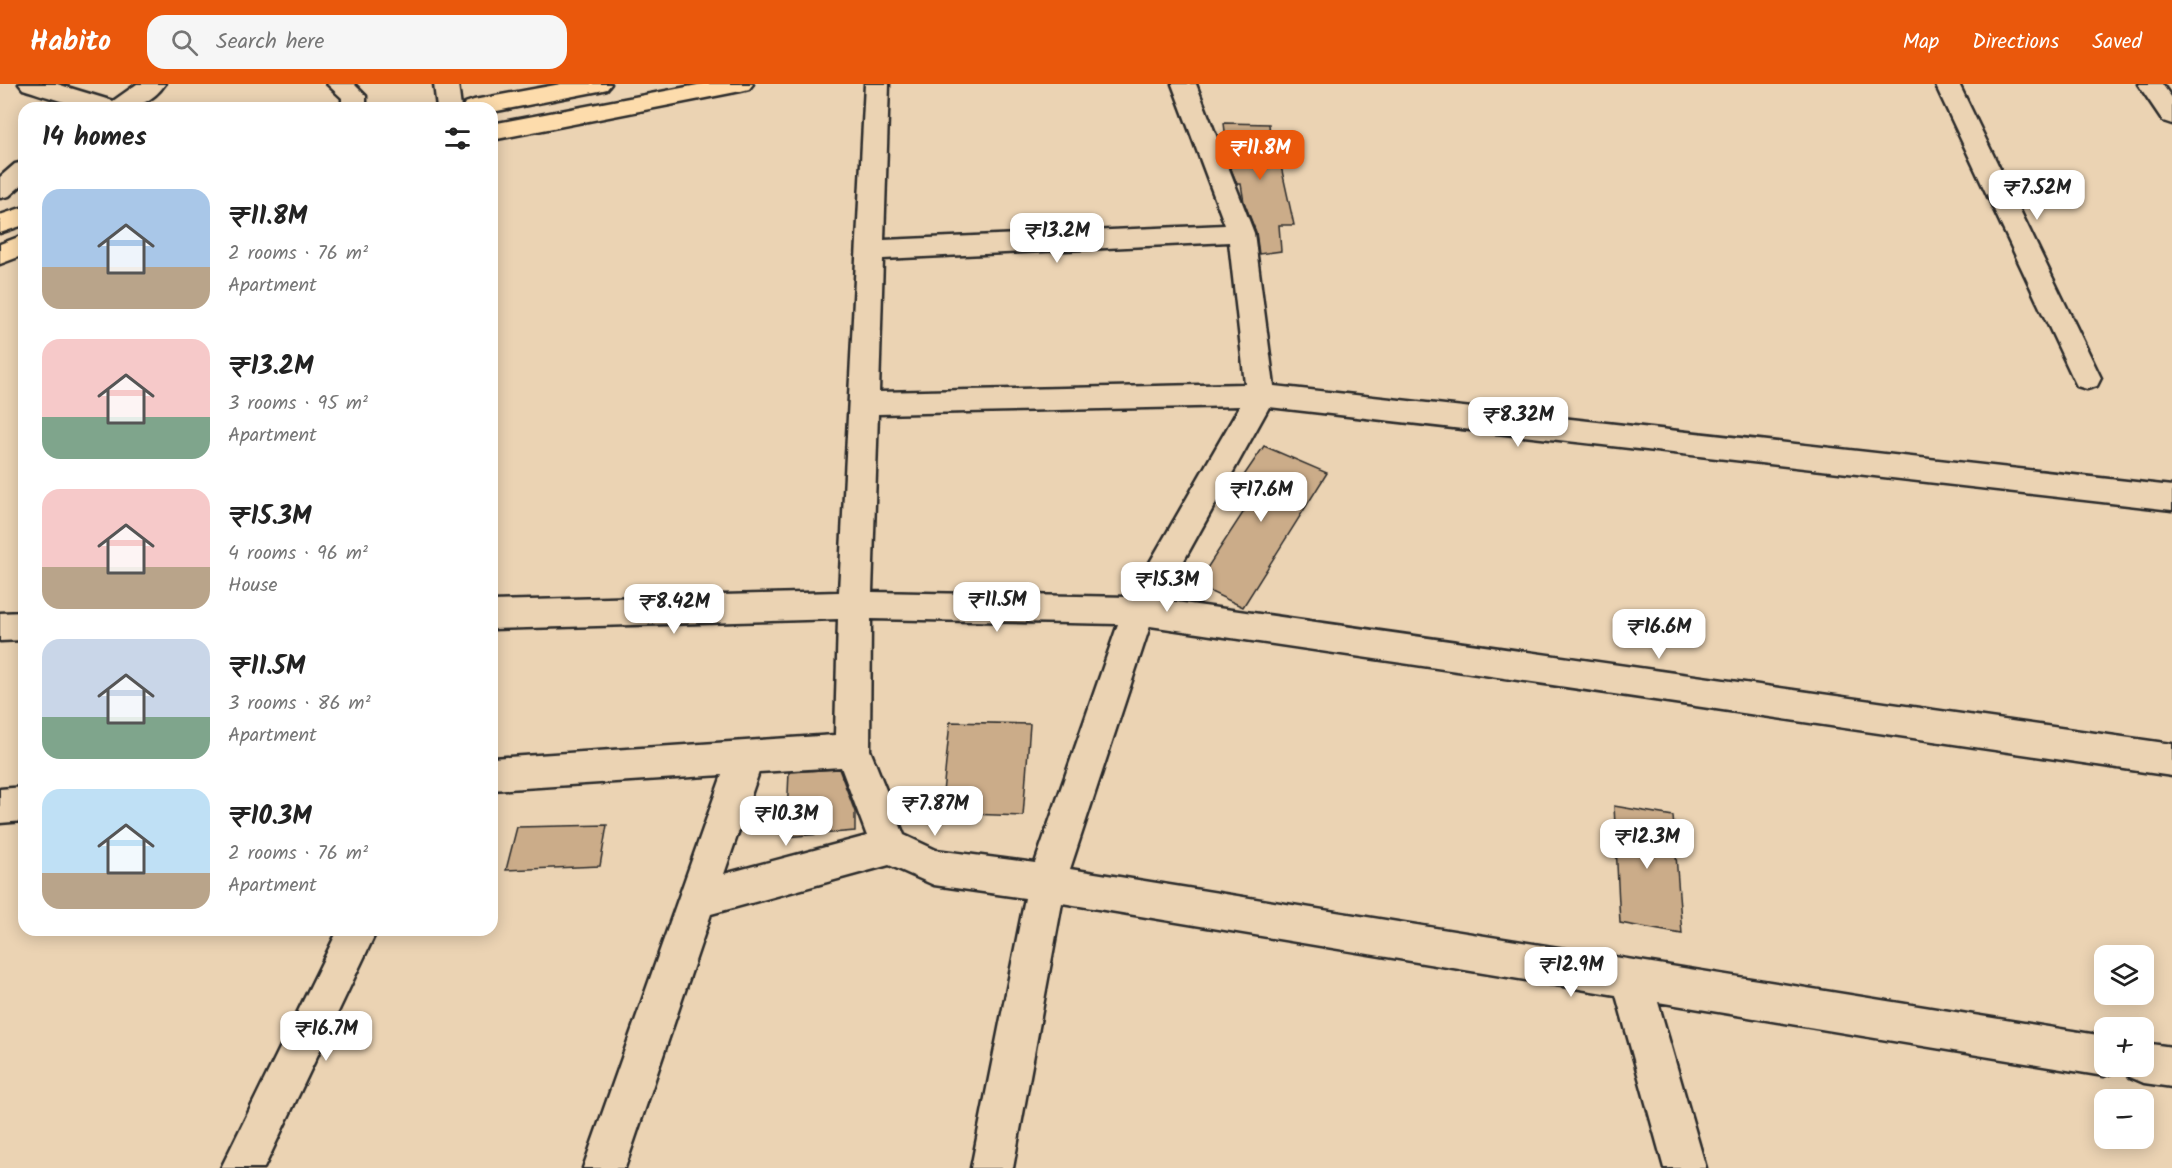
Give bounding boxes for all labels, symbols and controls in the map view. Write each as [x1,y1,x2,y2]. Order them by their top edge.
search box [147,15,567,69]
text: Habito [30,20,111,65]
text: Search here [216,25,325,60]
icon: search [168,26,201,59]
text: Map [1903,26,1939,59]
text: Directions [1972,26,2059,59]
text: Saved [2092,26,2142,59]
text: 14 homes [42,117,147,159]
icon: filters [441,122,474,155]
pin: ₹11.8M [1211,130,1309,181]
text: ₹11.8M [1229,133,1291,165]
pin: ₹7.52M [1988,170,2086,221]
text: ₹7.52M [2003,173,2071,205]
text: ₹11.8M [228,196,307,238]
icon: home [90,213,162,285]
pin: ₹13.2M [1008,213,1106,264]
text: ₹13.2M [1024,216,1090,248]
text: 2 rooms · 76 m² [228,238,368,270]
text: Apartment [228,270,317,302]
text: ₹13.2M [228,346,314,388]
icon: home [90,363,162,435]
text: 3 rooms · 95 m² [228,388,368,420]
pin: ₹8.32M [1469,397,1567,448]
text: ₹8.32M [1482,400,1554,432]
text: Apartment [228,420,317,452]
pin: ₹17.6M [1212,472,1310,523]
text: ₹17.6M [1229,475,1293,507]
text: ₹15.3M [228,496,312,538]
icon: home [90,513,162,585]
text: 4 rooms · 96 m² [228,538,368,570]
pin: ₹15.3M [1118,562,1216,613]
text: ₹15.3M [1135,565,1199,597]
text: House [228,570,278,602]
pin: ₹11.5M [948,582,1046,633]
pin: ₹8.42M [625,584,723,635]
text: ₹11.5M [967,585,1027,617]
text: ₹8.42M [638,587,710,619]
pin: ₹16.6M [1610,609,1708,660]
text: ₹16.6M [1627,612,1691,644]
text: ₹11.5M [228,646,305,688]
icon: home [90,663,162,735]
text: 3 rooms · 86 m² [228,688,371,720]
text: Apartment [228,720,317,752]
pin: ₹7.87M [886,786,984,837]
text: ₹7.87M [901,789,969,821]
text: ₹10.3M [228,796,312,838]
pin: ₹10.3M [737,796,835,847]
text: ₹10.3M [754,799,818,831]
icon: home [90,813,162,885]
pin: ₹12.3M [1598,819,1696,870]
text: ₹12.3M [1614,822,1680,854]
text: 2 rooms · 76 m² [228,838,368,870]
text: Apartment [228,870,317,902]
map controls [2094,945,2154,1149]
button: layers [2094,945,2154,1005]
pin: ₹12.9M [1522,947,1620,998]
text: ₹12.9M [1538,950,1604,982]
pin: ₹16.7M [277,1011,375,1062]
text: ₹16.7M [294,1014,358,1046]
button: + [2094,1017,2154,1077]
button: − [2094,1089,2154,1149]

